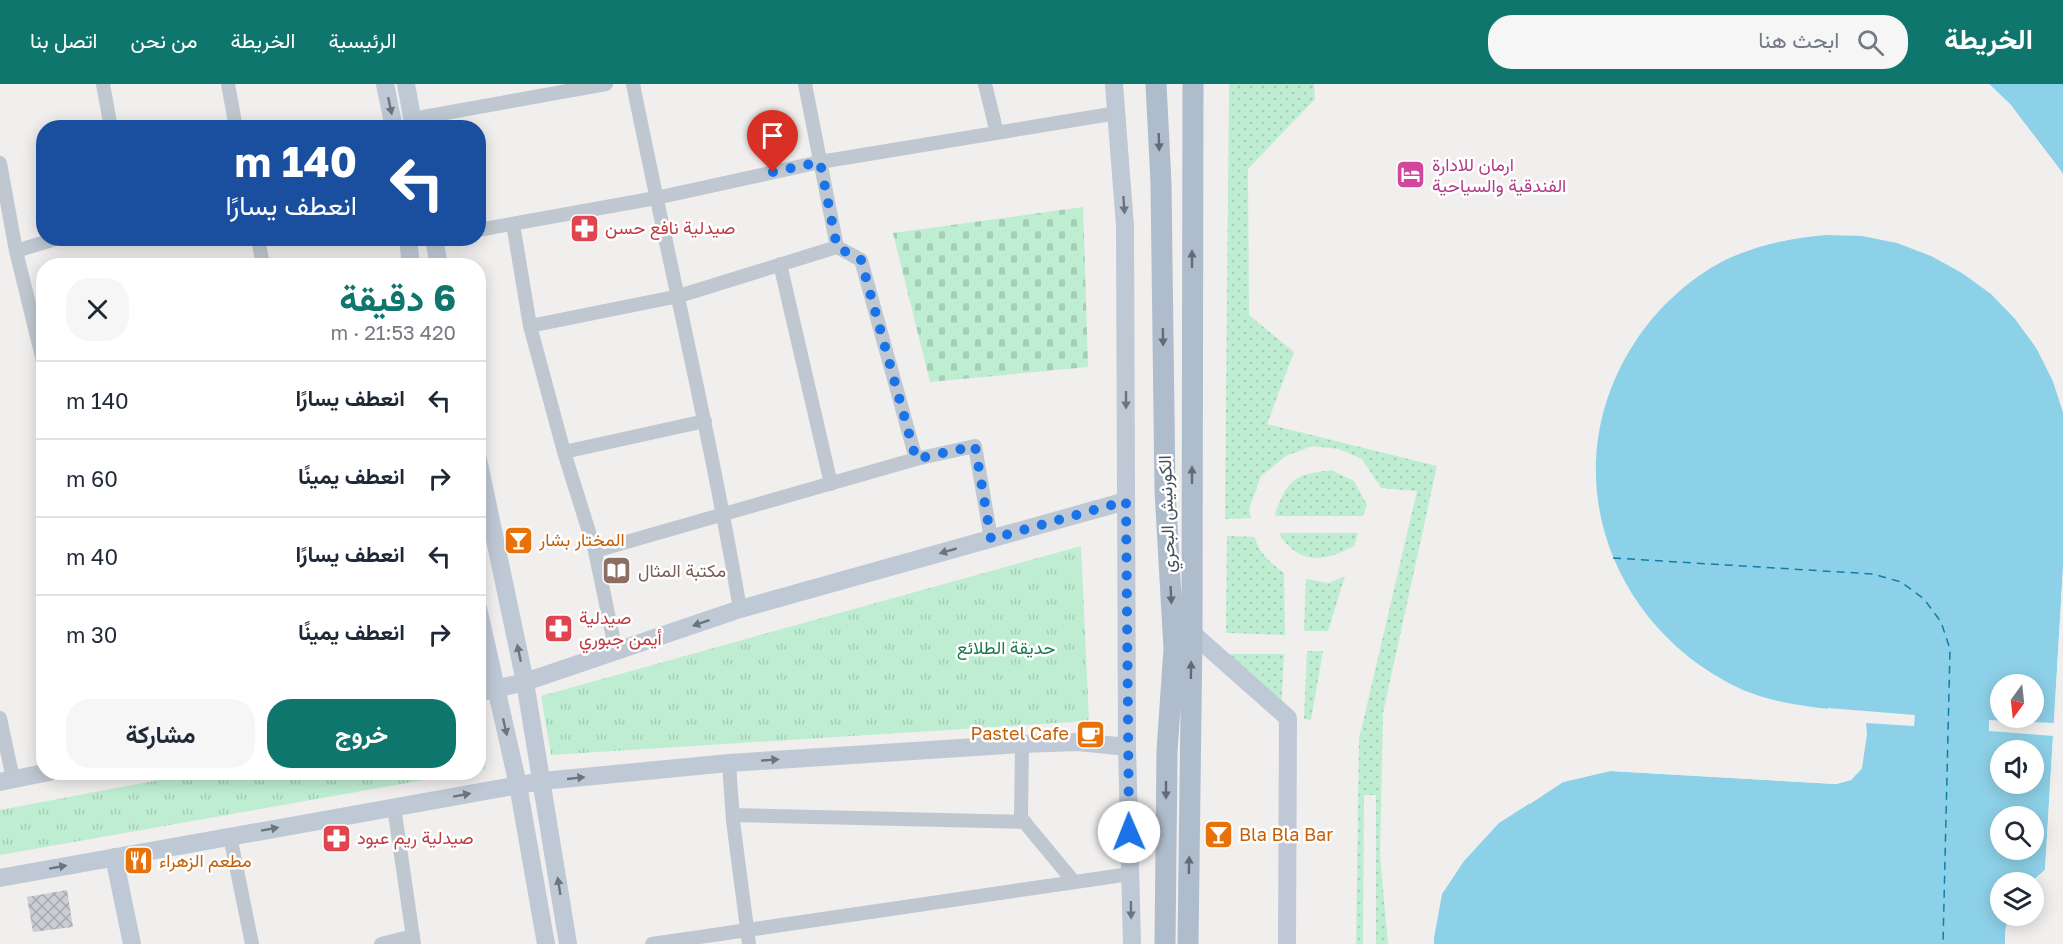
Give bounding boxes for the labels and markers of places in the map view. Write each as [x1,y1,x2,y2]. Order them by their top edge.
pin [747,110,798,172]
place label: ارمان للادارة الفندقية والسياحية [1432,153,1566,197]
hotel icon: ارمان للادارة الفندقية والسياحية [1395,159,1427,191]
pharmacy icon: صيدلية نافع حسن [568,212,600,244]
place label: صيدلية نافع حسن [605,216,735,240]
bar icon: المختار بشار [502,524,534,556]
place label: المختار بشار [538,528,625,551]
library icon: مكتبة المثال [601,555,633,587]
place label: مكتبة المثال [638,559,726,582]
place label: صيدلية أيمن جبوري [579,606,662,654]
pharmacy icon: صيدلية أيمن جبوري [542,612,574,644]
cafe icon: Pastel Cafe [1074,718,1106,750]
place label: Pastel Cafe [971,722,1069,744]
bar icon: Bla Bla Bar [1202,819,1234,851]
pharmacy icon: صيدلية ريم عبود [320,822,352,854]
place label: Bla Bla Bar [1239,823,1333,845]
place label: صيدلية ريم عبود [357,826,474,850]
restaurant icon: مطعم الزهراء [122,845,154,877]
place label: مطعم الزهراء [159,849,252,873]

